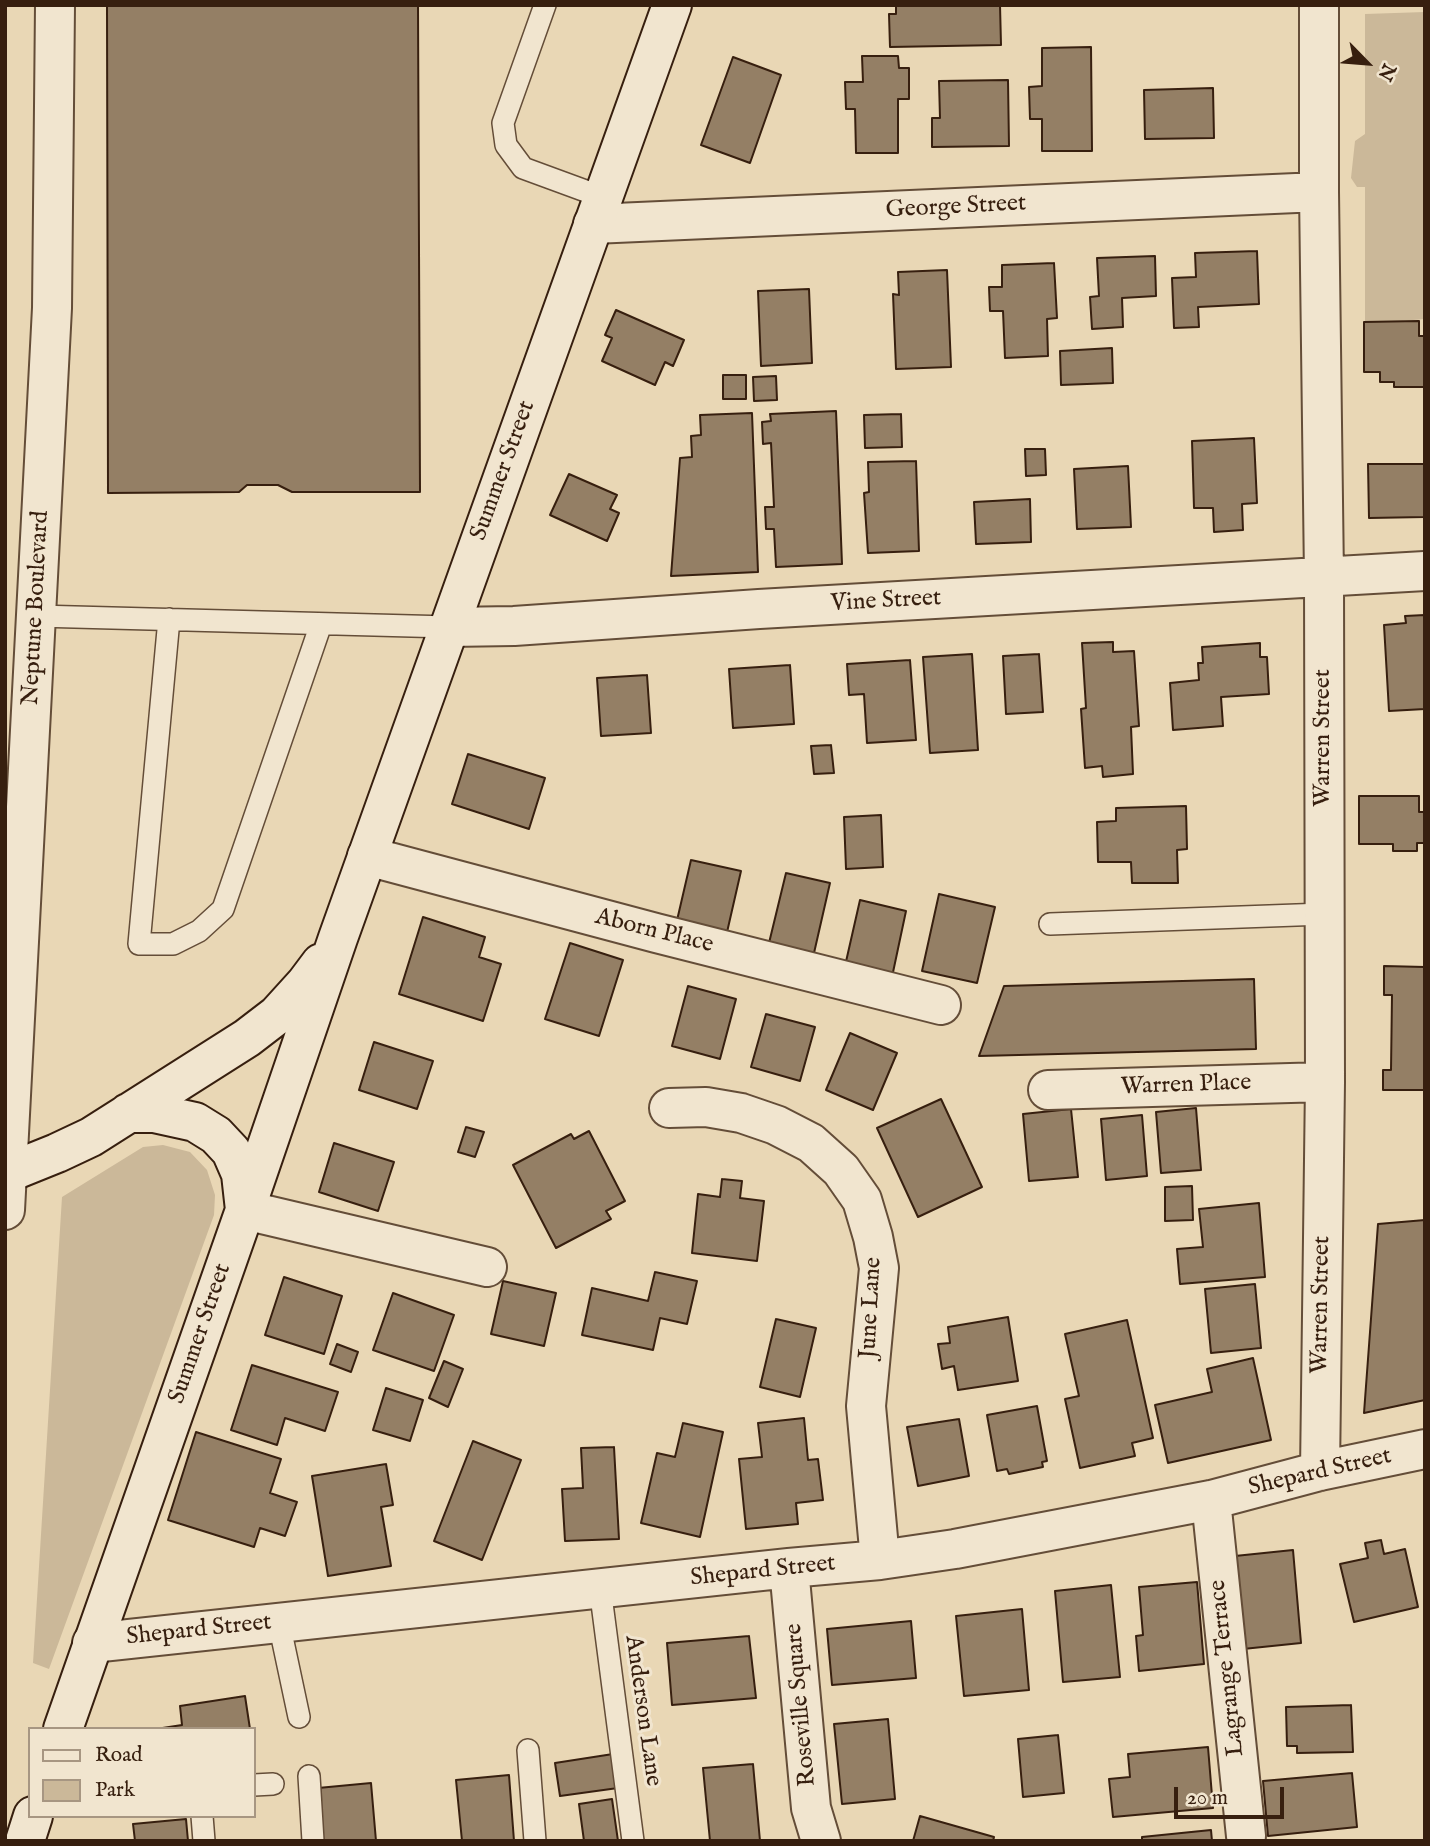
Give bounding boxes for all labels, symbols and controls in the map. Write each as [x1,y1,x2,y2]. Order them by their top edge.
north arrow [1332,28,1402,98]
text: N [1372,59,1400,84]
street label: George Street [885,190,1027,226]
street label: Summer Street [465,397,543,545]
street label: Neptune Boulevard [18,510,56,706]
street label: Vine Street [830,585,942,619]
street label: Warren Street [1310,669,1338,807]
street label: Aborn Place [592,903,716,961]
street label: Warren Place [1120,1069,1252,1103]
street label: Warren Street [1306,1236,1338,1374]
street label: June Lane [855,1256,889,1360]
street label: Summer Street [164,1260,238,1408]
street label: Shepard Street [1246,1443,1394,1503]
street label: Shepard Street [689,1550,837,1594]
street label: Lagrange Terrace [1204,1578,1252,1758]
street label: Shepard Street [125,1609,273,1653]
street label: Roseville Square [781,1622,823,1788]
street label: Anderson Lane [617,1634,667,1788]
legend [28,1727,256,1818]
text: Road [95,1742,142,1769]
scale bar [1178,1772,1288,1816]
text: Park [95,1777,135,1804]
text: 20 m [1187,1785,1228,1812]

